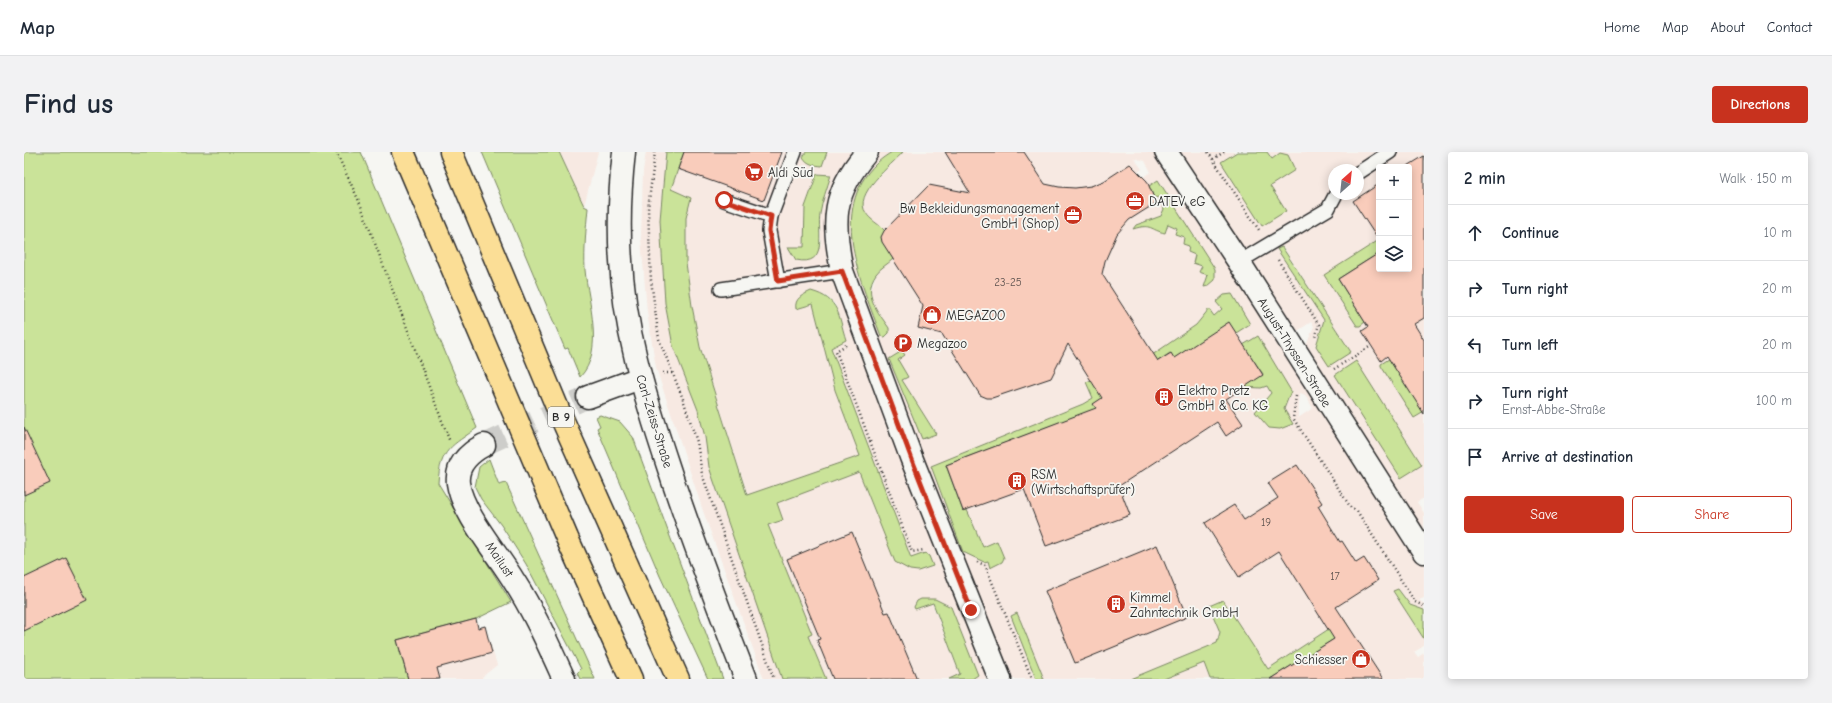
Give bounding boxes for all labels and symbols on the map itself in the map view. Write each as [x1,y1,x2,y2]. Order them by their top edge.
supermarket icon: Aldi Süd [743,161,765,183]
north arrow [1328,164,1364,200]
place label: Aldi Süd [768,165,813,180]
office icon: DATEV eG [1124,190,1146,212]
route start [715,191,733,209]
place label: DATEV eG [1149,194,1206,209]
place label: Bw Bekleidungsmanagement GmbH (Shop) [900,201,1060,231]
office icon: Bw Bekleidungsmanagement GmbH (Shop) [1062,204,1084,226]
house number: 23-25 [994,276,1022,289]
street label: August-Thyssen-Straße [1255,295,1335,410]
shop icon: MEGAZOO [921,304,943,326]
place label: MEGAZOO [946,308,1005,323]
parking icon: Megazoo [892,332,914,354]
place label: Megazoo [917,336,967,351]
street label: Carl-Zeiss-Straße [633,373,676,470]
place label: Elektro Pretz GmbH & Co. KG [1178,383,1268,413]
building icon: Elektro Pretz GmbH & Co. KG [1153,386,1175,408]
road number: B 9 [548,407,574,427]
place label: RSM (Wirtschaftsprüfer) [1031,467,1135,497]
building icon: RSM (Wirtschaftsprüfer) [1006,470,1028,492]
house number: 19 [1261,516,1271,529]
street label: Mailust [482,539,517,581]
house number: 17 [1330,570,1340,583]
place label: Kimmel Zahntechnik GmbH [1130,590,1239,620]
building icon: Kimmel Zahntechnik GmbH [1105,593,1127,615]
route end [962,601,980,619]
shop icon: Schiesser [1350,648,1372,670]
place label: Schiesser [1295,652,1348,667]

